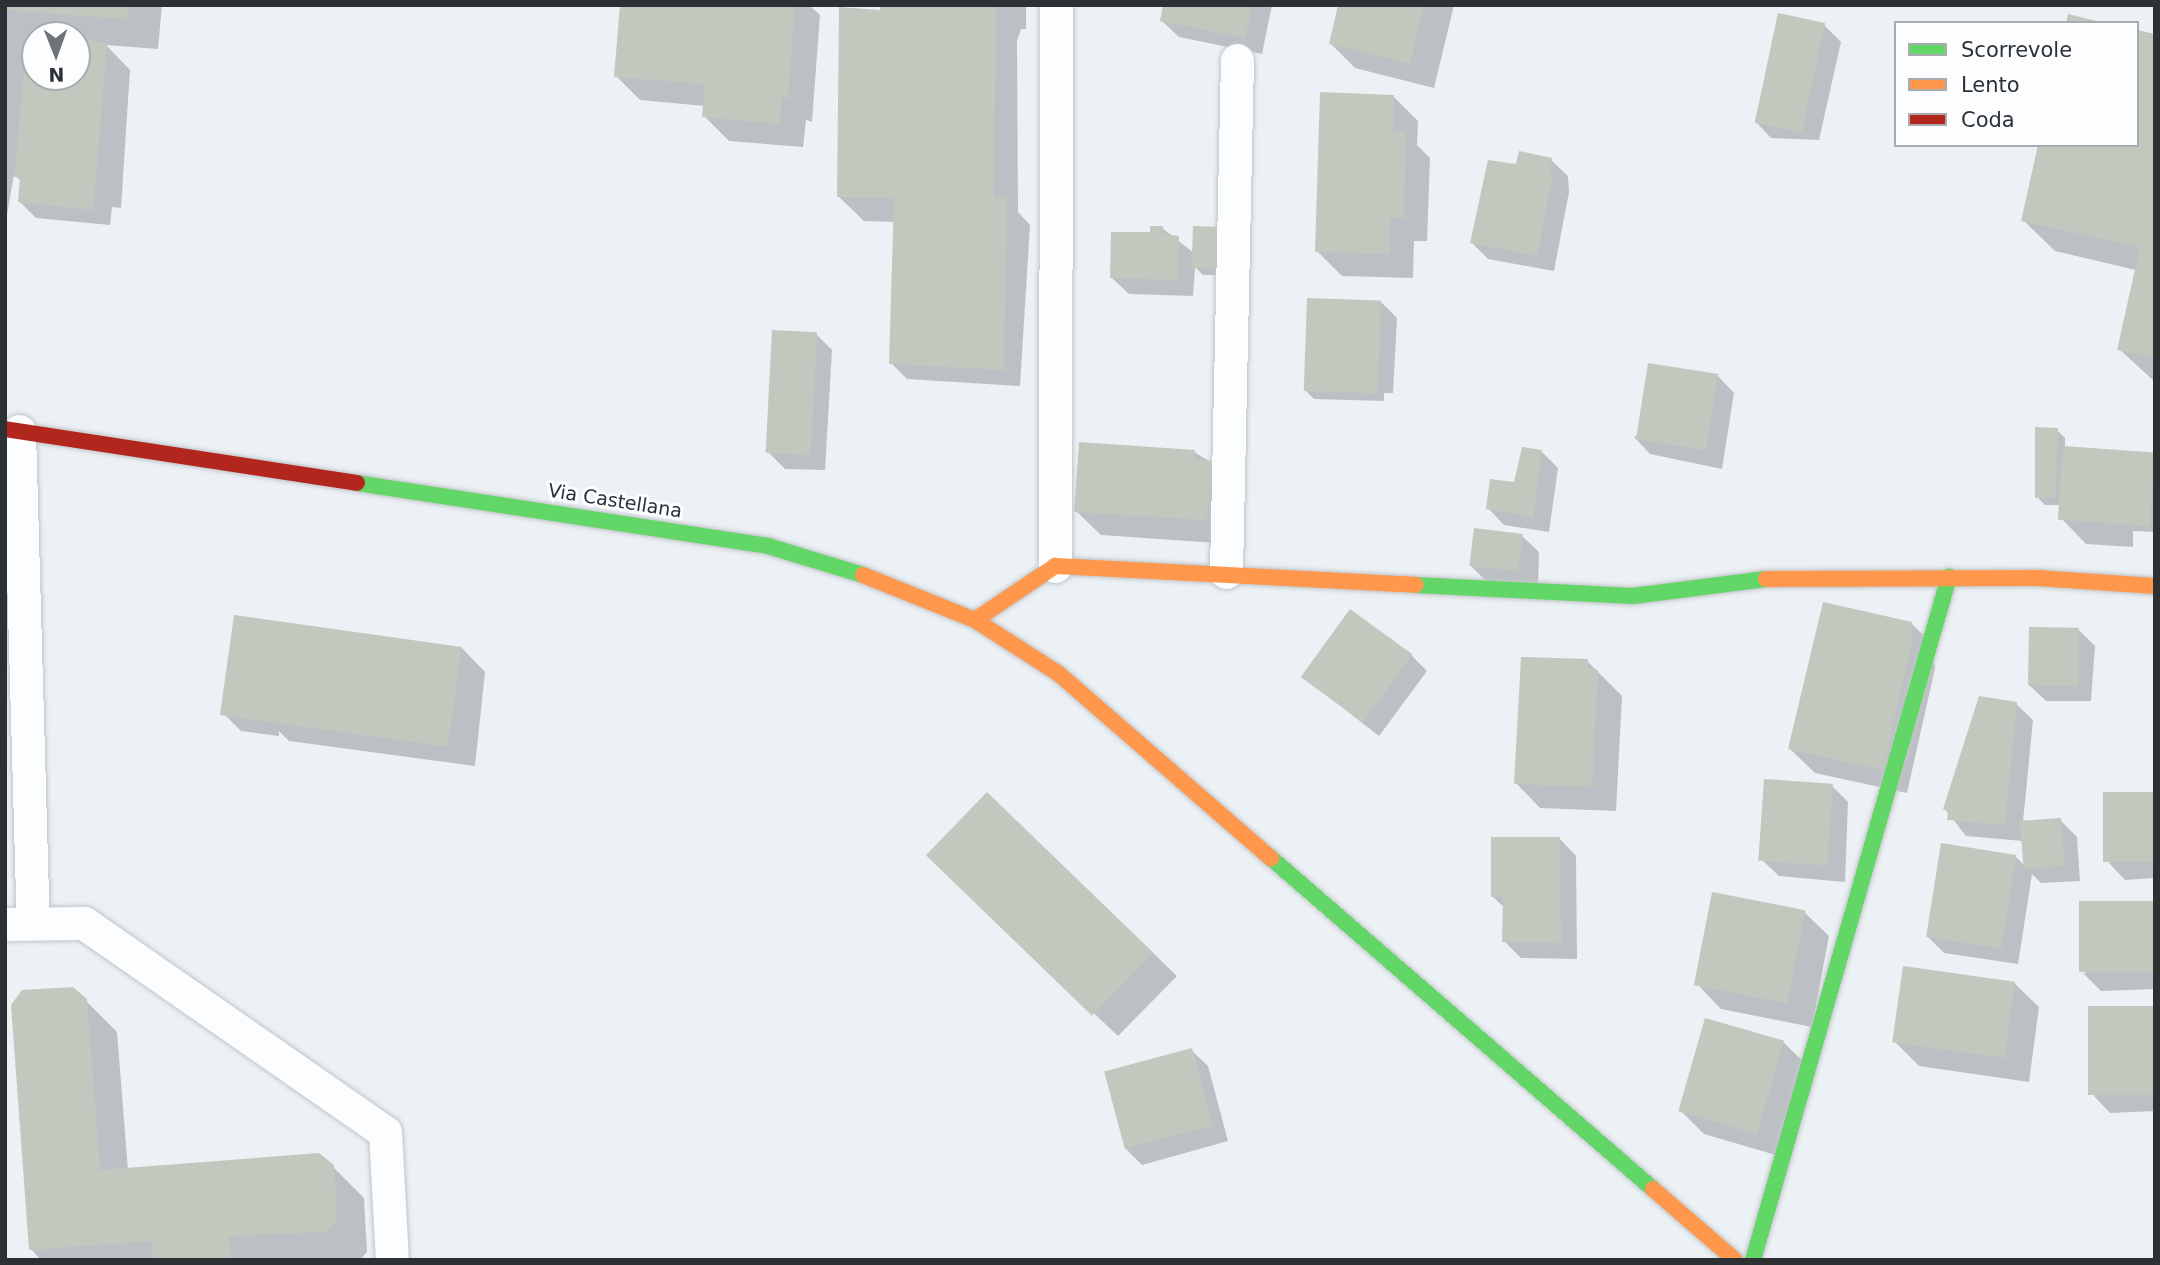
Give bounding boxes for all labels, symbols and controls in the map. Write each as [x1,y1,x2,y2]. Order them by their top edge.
north arrow [21,21,91,91]
legend [1894,21,2139,147]
text: Scorrevole [1961,38,2072,62]
text: N [48,64,64,86]
text: Lento [1961,73,2020,97]
text: Coda [1961,108,2015,132]
street label: Via Castellana [546,479,684,523]

